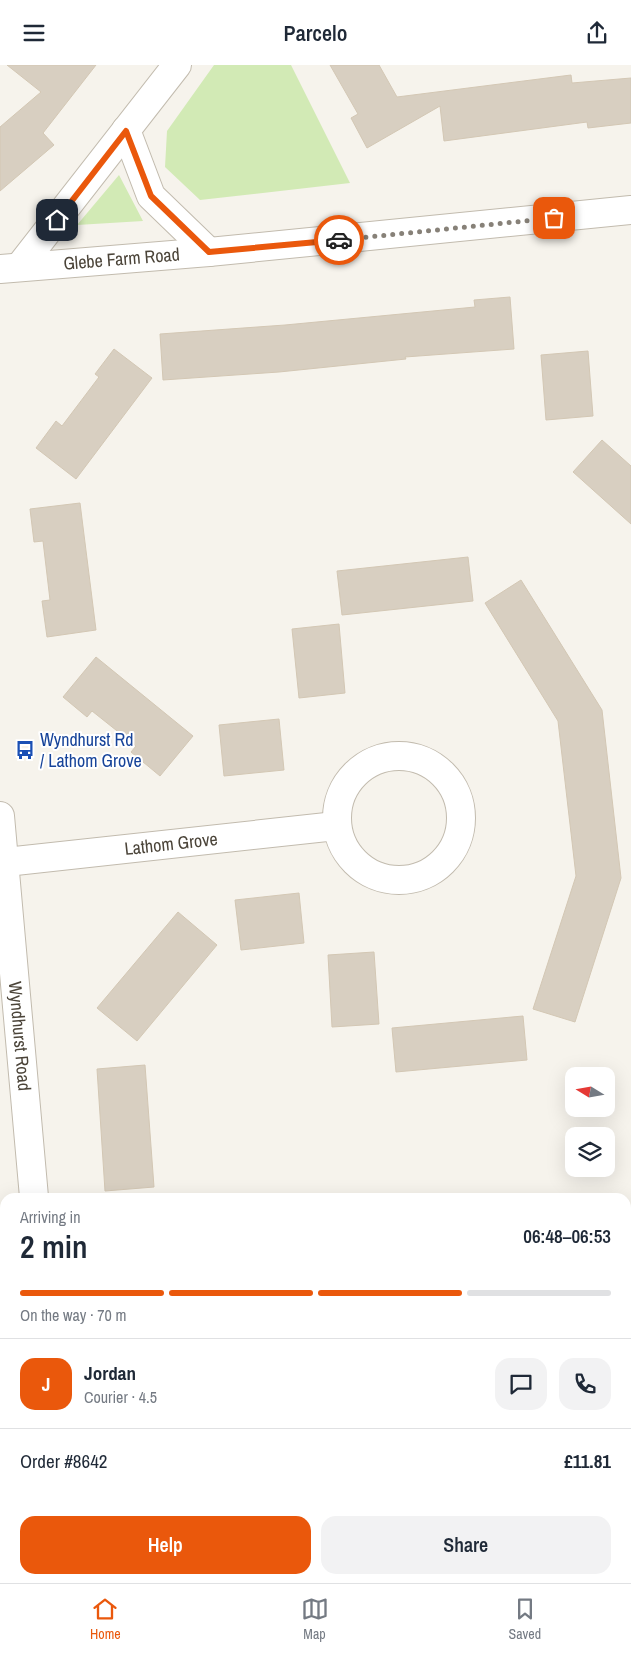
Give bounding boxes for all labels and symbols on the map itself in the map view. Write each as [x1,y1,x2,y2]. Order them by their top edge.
pin [533,197,575,239]
pin [36,199,78,241]
courier [314,215,364,265]
street label: Glebe Farm Road [62,241,181,276]
place label: Wyndhurst Rd / Lathom Grove [40,727,142,773]
bus stop icon: Wyndhurst Rd / Lathom Grove [14,739,36,761]
street label: Lathom Grove [123,826,219,861]
street label: Wyndhurst Road [3,980,37,1092]
north arrow [565,1067,615,1117]

